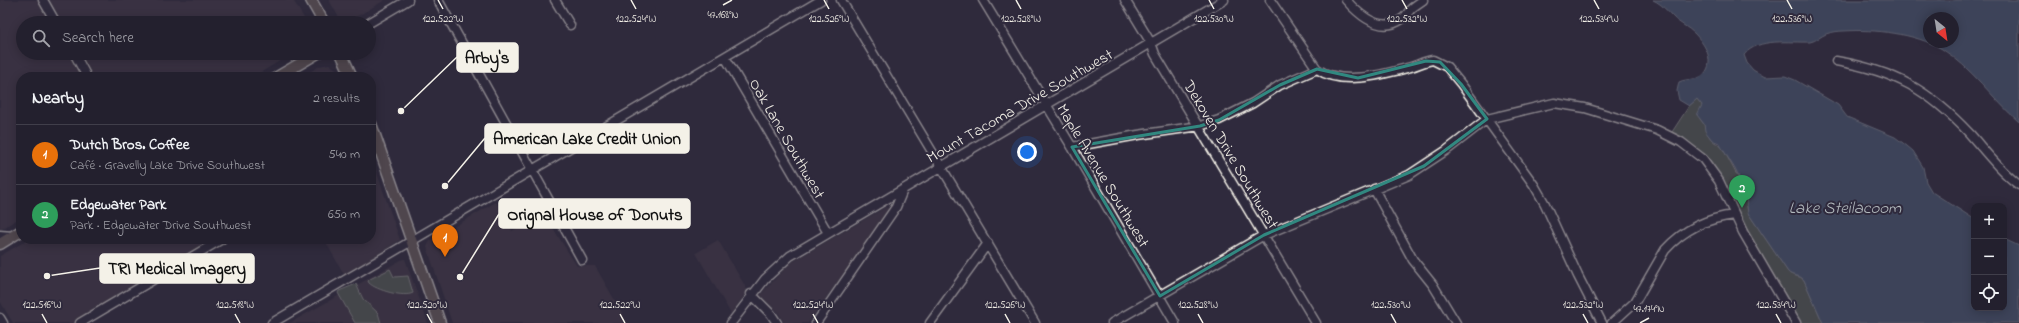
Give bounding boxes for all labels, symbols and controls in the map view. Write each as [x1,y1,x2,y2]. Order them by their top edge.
text: 47.168°N [707,8,739,23]
text: 122.522°W [422,12,464,27]
text: 122.524°W [616,12,656,27]
text: 122.526°W [809,12,850,27]
text: 122.528°W [1001,12,1041,27]
text: 122.530°W [1194,12,1234,27]
text: 122.532°W [1387,12,1427,27]
text: 122.534°W [1579,12,1619,27]
text: 122.536°W [1772,12,1812,27]
north arrow [1923,12,1959,48]
search box [16,16,376,60]
icon: search [30,27,52,49]
text: Search here [62,27,134,49]
callout: Arby's [457,43,518,72]
street label: Mount Tacoma Drive Southwest [922,43,1118,170]
text: Arby's [465,46,510,73]
street label: Oak Lane Southwest [742,74,831,204]
street label: Dekoven Drive Southwest [1176,75,1284,234]
text: Nearby [32,86,84,111]
text: 2 results [313,89,360,108]
street label: Maple Avenue Southwest [1050,100,1155,253]
callout: American Lake Credit Union [485,124,689,153]
text: American Lake Credit Union [493,127,682,152]
text: Dutch Bros. Coffee [70,134,189,156]
your location [1017,142,1037,162]
text: 1 [43,145,47,164]
text: 540 m [328,145,360,164]
text: Café · Gravelly Lake Drive Southwest [70,156,265,175]
pin: 2 [1729,175,1755,208]
text: Edgewater Park [70,194,166,216]
water label: Lake Steilacoom [1789,196,1902,221]
callout: Orignal House of Donuts [499,199,690,228]
text: Orignal House of Donuts [507,203,683,230]
map controls [1971,203,2007,311]
button: + [1971,203,2007,239]
text: 2 [42,205,48,224]
text: 650 m [328,205,360,224]
text: Park · Edgewater Drive Southwest [70,216,251,235]
pin: 1 [432,224,458,257]
button: − [1971,239,2007,275]
callout: TRI Medical Imagery [100,254,254,283]
text: TRI Medical Imagery [108,257,247,284]
button: locate [1971,275,2007,311]
text: 122.516°W [23,298,62,313]
text: 122.518°W [216,298,254,313]
text: 122.520°W [407,298,448,313]
text: 122.522°W [599,298,641,313]
text: 122.524°W [793,298,833,313]
text: 122.526°W [985,298,1026,313]
text: 122.528°W [1178,298,1218,313]
text: 122.530°W [1371,298,1411,313]
text: 122.532°W [1563,298,1603,313]
text: 122.534°W [1756,298,1796,313]
text: 47.174°N [1633,302,1665,317]

